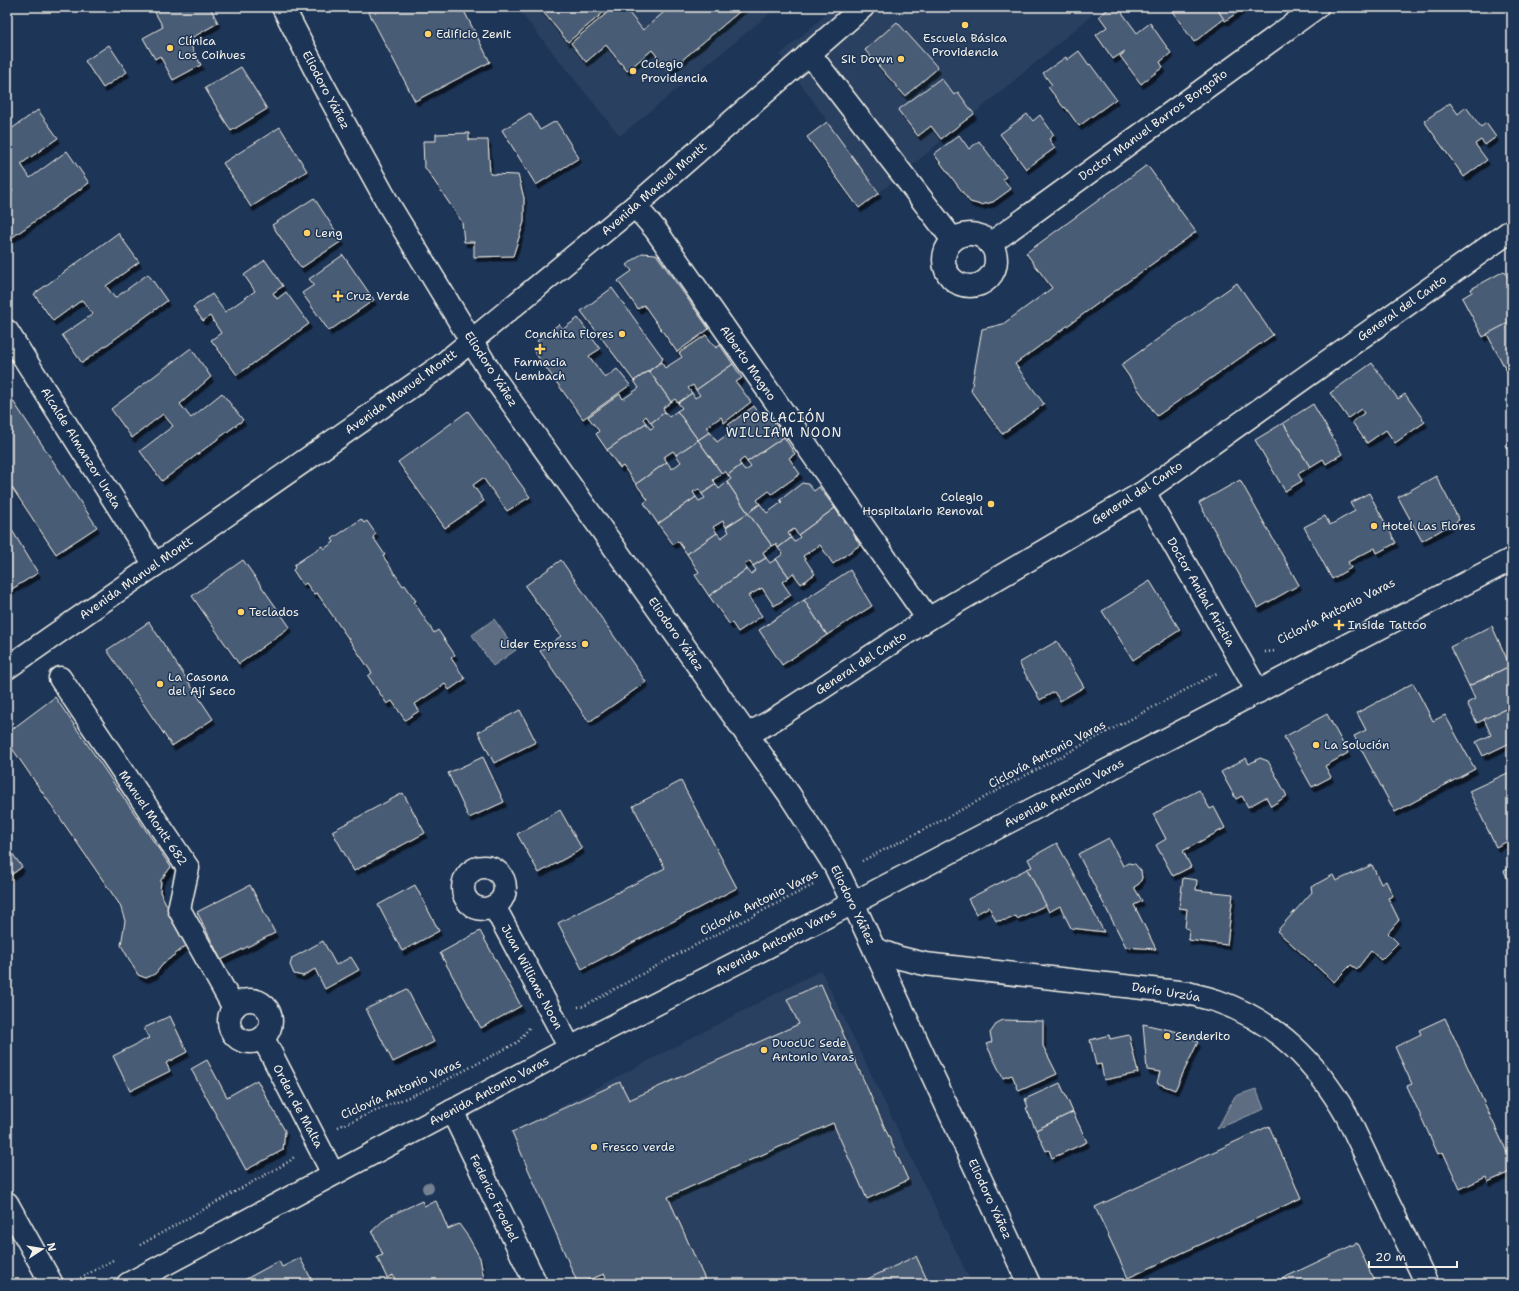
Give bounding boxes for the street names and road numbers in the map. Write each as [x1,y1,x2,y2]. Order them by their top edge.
street label: Eliodoro Yáñez [299,48,353,132]
street label: Doctor Manuel Barros Borgoño [1075,66,1231,184]
street label: Avenida Manuel Montt [598,139,710,239]
street label: General del Canto [1354,271,1450,345]
street label: Alberto Magno [716,322,780,404]
street label: Eliodoro Yáñez [461,328,521,410]
street label: Avenida Manuel Montt [342,346,460,438]
street label: Alcalde Almanzor Ureta [37,384,125,512]
street label: General del Canto [1088,458,1186,528]
street label: Avenida Manuel Montt [76,533,196,623]
street label: Doctor Aníbal Ariztia [1163,535,1239,650]
street label: Ciclovía Antonio Varas [1274,574,1398,648]
street label: Eliodoro Yáñez [645,594,707,674]
street label: General del Canto [812,628,910,698]
street label: Ciclovía Antonio Varas [986,716,1108,792]
street label: Avenida Antonio Varas [1001,755,1127,831]
street label: Manuel Montt 682 [115,767,191,869]
street label: Eliodoro Yáñez [827,862,879,948]
street label: Ciclovía Antonio Varas [697,865,821,939]
street label: Avenida Antonio Varas [713,905,839,979]
street label: Juan Williams Noon [498,922,566,1032]
street label: Darío Urzúa [1131,979,1202,1005]
street label: Avenida Antonio Varas [426,1053,552,1129]
street label: Ciclovía Antonio Varas [338,1055,464,1123]
street label: Orden de Malta [269,1061,327,1151]
street label: Federico Froebel [466,1152,522,1245]
street label: Eliodoro Yáñez [964,1156,1016,1242]

